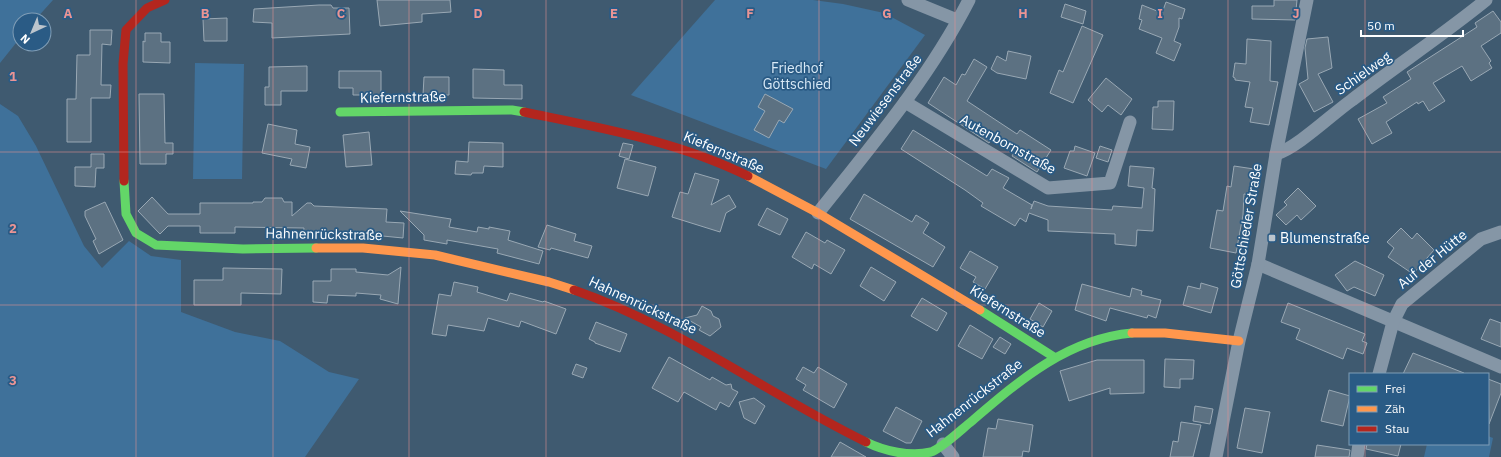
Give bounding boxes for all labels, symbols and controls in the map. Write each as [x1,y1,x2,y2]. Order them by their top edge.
text: A [64,5,73,22]
text: B [201,5,210,22]
text: C [337,5,346,22]
text: D [473,5,483,22]
text: E [610,5,618,22]
text: F [746,5,754,22]
text: G [882,5,892,22]
text: H [1018,5,1028,22]
text: I [1157,5,1163,22]
text: J [1292,5,1300,22]
north arrow [12,12,52,52]
scale bar [1361,12,1463,38]
text: 50 m [1367,18,1395,33]
text: N [17,31,33,47]
street label: Schielweg [1332,47,1395,99]
street label: Neuwiesenstraße [844,50,926,150]
park label: Friedhof Göttschied [763,59,831,93]
text: 1 [9,68,17,85]
street label: Kiefernstraße [360,87,447,107]
street label: Autenbornstraße [957,110,1060,178]
street label: Kiefernstraße [681,127,767,177]
street label: Göttschieder Straße [1226,162,1266,290]
text: 2 [9,220,17,237]
street label: Hahnenrückstraße [265,224,383,244]
street label: Auf der Hütte [1394,225,1471,292]
place label: Blumenstraße [1280,229,1370,247]
marker: Blumenstraße [1267,233,1277,243]
street label: Hahnenrückstraße [586,272,700,338]
street label: Kiefernstraße [967,281,1050,342]
street label: Hahnenrückstraße [922,355,1026,441]
text: 3 [9,372,17,389]
legend [1349,373,1489,445]
text: Frei [1385,381,1405,396]
text: Zäh [1385,401,1405,416]
text: Stau [1385,421,1409,436]

